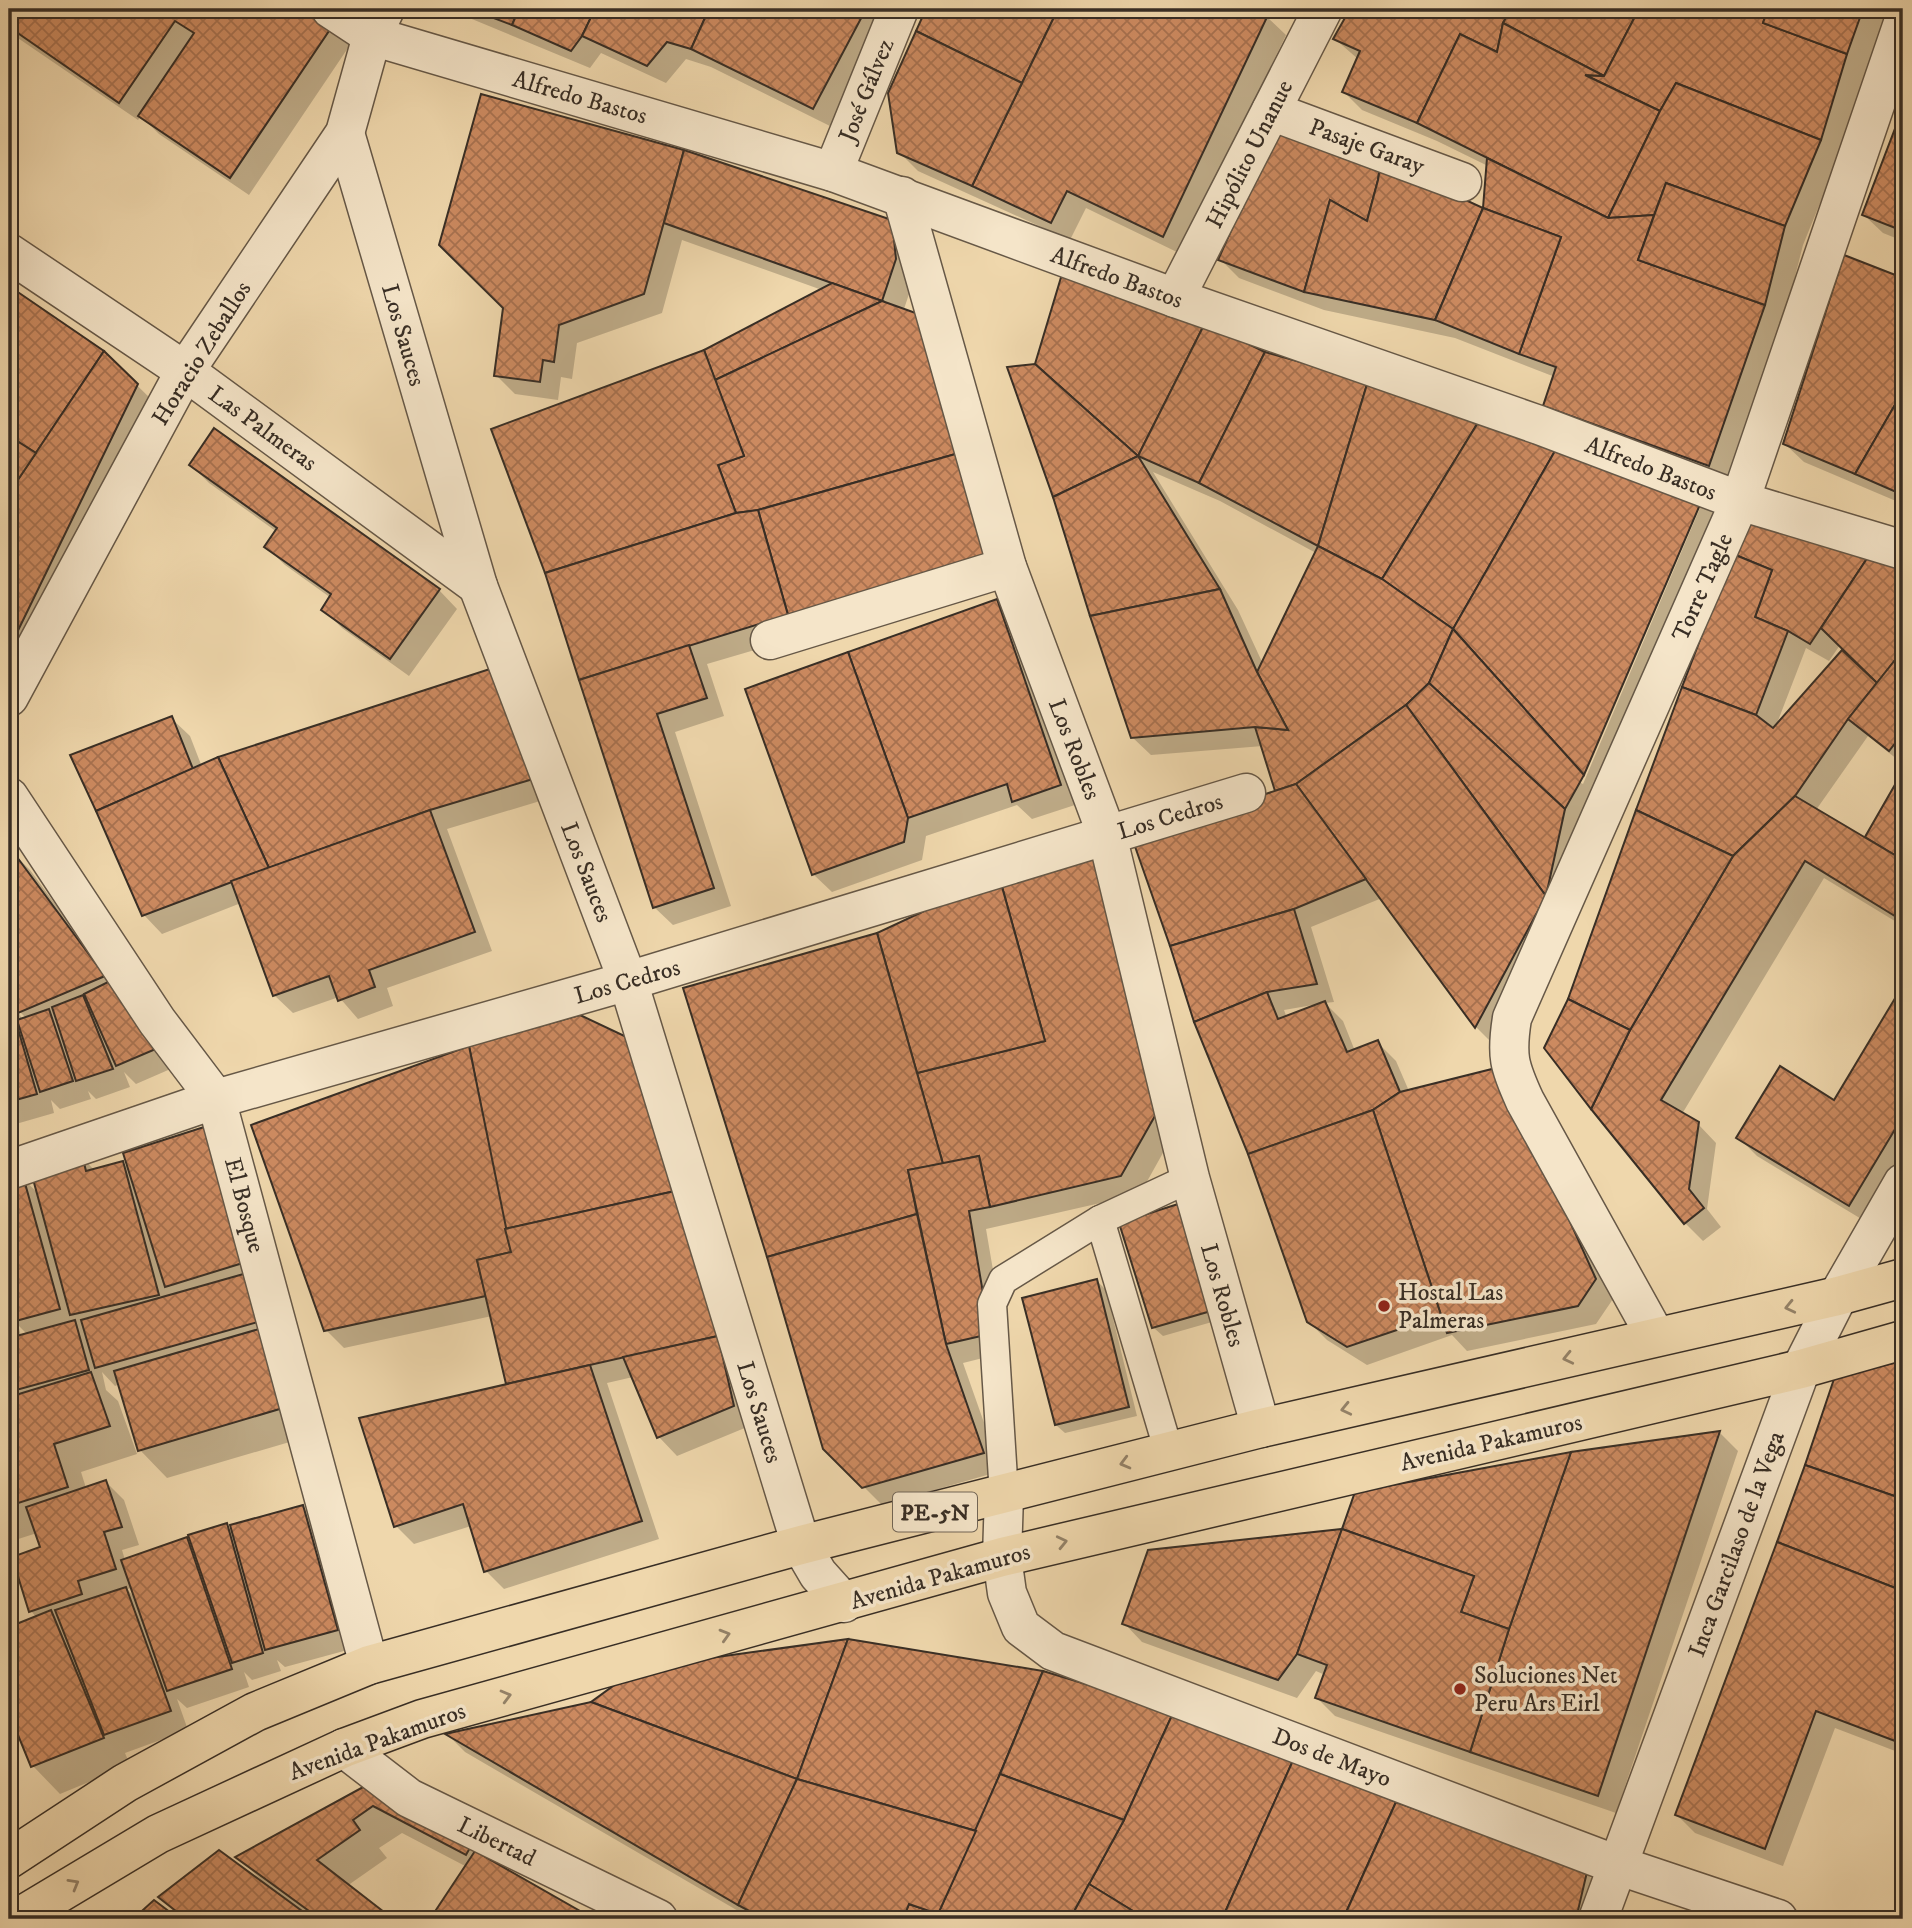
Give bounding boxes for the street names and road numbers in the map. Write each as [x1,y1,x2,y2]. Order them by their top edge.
street label: José Gálvez [832,34,901,148]
street label: Alfredo Bastos [509,64,650,131]
street label: Hipólito Unanue [1200,75,1300,234]
street label: Pasaje Garay [1305,112,1429,182]
street label: Alfredo Bastos [1046,240,1187,316]
street label: Horacio Zeballos [146,276,258,431]
street label: Los Sauces [374,281,432,390]
street label: Las Palmeras [202,379,323,478]
street label: Alfredo Bastos [1581,430,1721,508]
street label: Torre Tagle [1666,529,1740,646]
street label: Los Robles [1041,695,1107,804]
street label: Los Cedros [1114,787,1227,847]
street label: Los Sauces [553,818,619,927]
street label: Los Cedros [571,953,684,1011]
street label: El Bosque [217,1154,271,1256]
street label: Los Robles [1193,1240,1251,1350]
street label: Los Sauces [729,1358,789,1467]
street label: Avenida Pakamuros [1397,1407,1585,1478]
street label: Inca Garcilaso de la Vega [1682,1427,1792,1661]
road number: PE-5N [893,1492,977,1532]
street label: Avenida Pakamuros [847,1537,1034,1617]
street label: Avenida Pakamuros [285,1696,470,1788]
street label: Dos de Mayo [1268,1722,1395,1794]
street label: Libertad [452,1810,541,1874]

